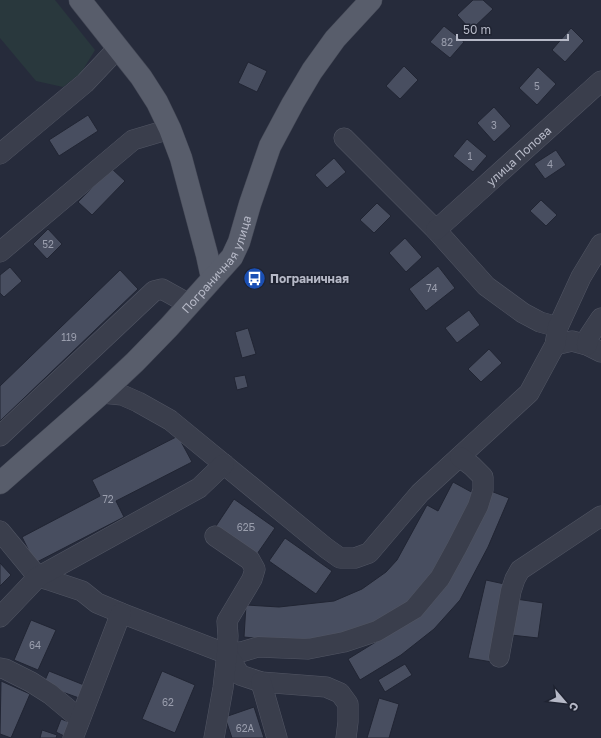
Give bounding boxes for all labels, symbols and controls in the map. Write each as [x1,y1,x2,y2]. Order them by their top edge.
scale bar [457,16,568,42]
text: 50 m [463,22,491,37]
house number: 82 [441,36,453,48]
house number: 5 [534,80,540,92]
house number: 3 [491,119,497,131]
street label: улица Попова [483,122,554,189]
house number: 1 [468,150,473,162]
house number: 4 [547,158,553,170]
street label: Пограничная улица [178,214,254,316]
house number: 52 [42,238,54,250]
bus stop icon: Пограничная [242,265,268,291]
place label: Пограничная [270,271,349,286]
house number: 74 [426,282,438,294]
house number: 119 [61,331,77,343]
house number: 72 [102,493,114,505]
house number: 62Б [237,521,256,533]
house number: 64 [29,639,41,651]
north arrow [545,682,585,722]
house number: 62 [162,696,174,708]
text: С [567,700,582,714]
house number: 62А [236,722,255,734]

